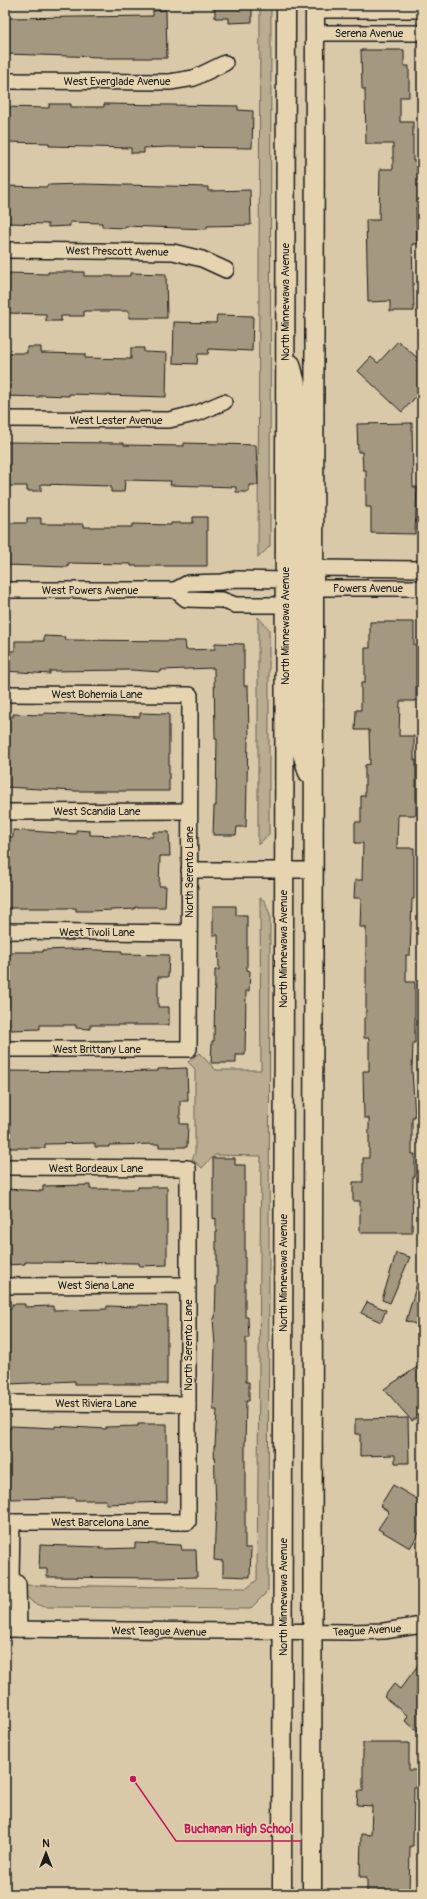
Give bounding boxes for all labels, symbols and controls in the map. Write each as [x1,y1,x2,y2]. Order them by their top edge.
street label: Serena Avenue [335,27,404,40]
street label: West Everglade Avenue [64,75,171,88]
street label: North Minnewawa Avenue [279,242,292,361]
street label: West Prescott Avenue [65,244,169,259]
street label: West Lester Avenue [69,414,163,427]
street label: North Minnewawa Avenue [279,566,292,685]
street label: Powers Avenue [333,582,403,595]
street label: West Powers Avenue [42,584,139,597]
street label: West Bohemia Lane [51,688,143,701]
street label: West Scandia Lane [53,805,141,818]
street label: North Serento Lane [183,826,196,918]
street label: North Minnewawa Avenue [277,889,290,1008]
street label: West Tivoli Lane [59,926,135,939]
street label: West Brittany Lane [53,1043,142,1056]
street label: West Bordeaux Lane [49,1162,144,1175]
street label: North Minnewawa Avenue [277,1213,290,1332]
street label: West Siena Lane [58,1279,135,1292]
street label: North Serento Lane [182,1299,195,1391]
street label: West Riviera Lane [55,1397,137,1410]
street label: West Barcelona Lane [51,1516,149,1529]
street label: North Minnewawa Avenue [277,1537,290,1656]
street label: Teague Avenue [332,1622,402,1639]
street label: West Teague Avenue [111,1624,207,1639]
callout: Buchanan High School [176,1817,302,1841]
text: Buchanan High School [184,1822,294,1837]
north arrow [26,1833,66,1873]
text: N [42,1837,50,1850]

